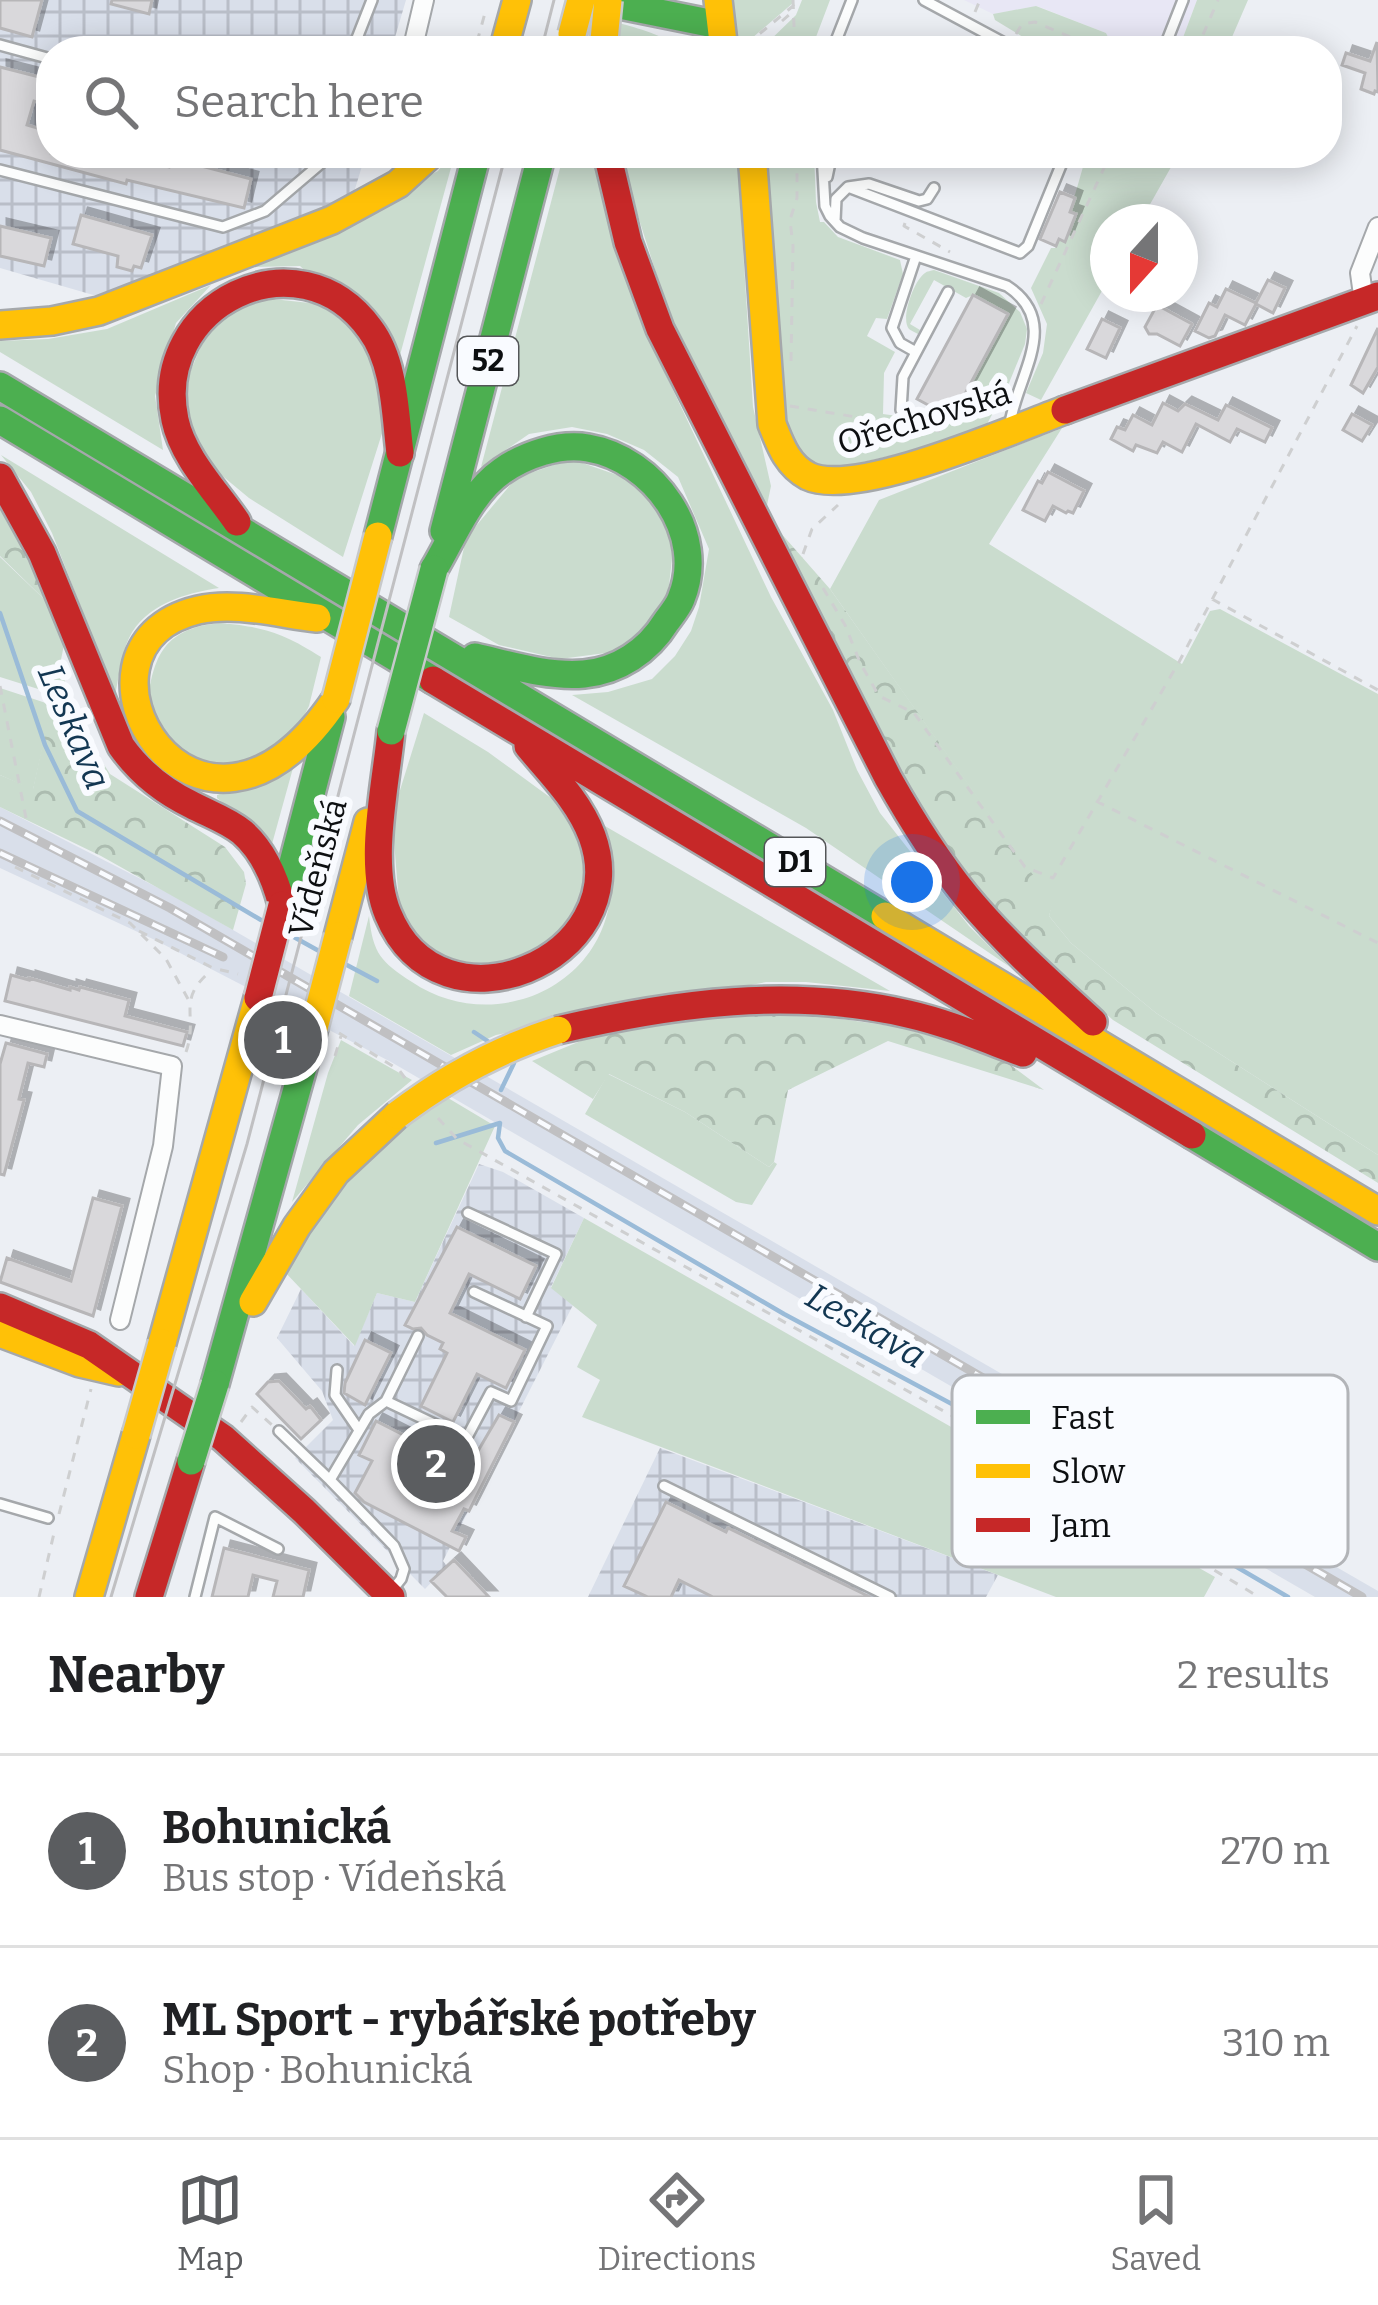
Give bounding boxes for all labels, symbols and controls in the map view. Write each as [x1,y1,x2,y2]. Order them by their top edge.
search box [36,36,1342,168]
icon: search [78,69,144,135]
text: Search here [174,75,424,129]
north arrow [1090,204,1198,312]
road number: 52 [458,337,518,385]
street label: Ořechovská [832,373,1016,463]
water label: Leskava [28,658,120,796]
street label: Vídeňská [280,794,356,942]
road number: D1 [765,838,825,886]
your location [882,852,942,912]
pin: 1 [244,995,322,1085]
water label: Leskava [798,1274,934,1378]
legend [952,1375,1348,1567]
text: Fast [1051,1398,1114,1438]
pin: 2 [397,1419,475,1509]
text: Slow [1051,1452,1126,1492]
text: Jam [1050,1506,1111,1546]
text: Nearby [48,1644,224,1706]
text: 2 results [1177,1652,1330,1698]
text: Bohunická [162,1801,391,1855]
text: 1 [79,1828,95,1874]
text: 270 m [1220,1828,1330,1874]
text: Bus stop · Vídeňská [162,1855,506,1901]
text: ML Sport - rybářské potřeby [162,1993,756,2047]
text: 2 [76,2020,98,2066]
text: 310 m [1222,2020,1330,2066]
text: Shop · Bohunická [162,2047,473,2093]
tab: Map [177,2167,244,2279]
tab: Directions [598,2167,756,2279]
tab: Saved [1110,2167,1201,2279]

